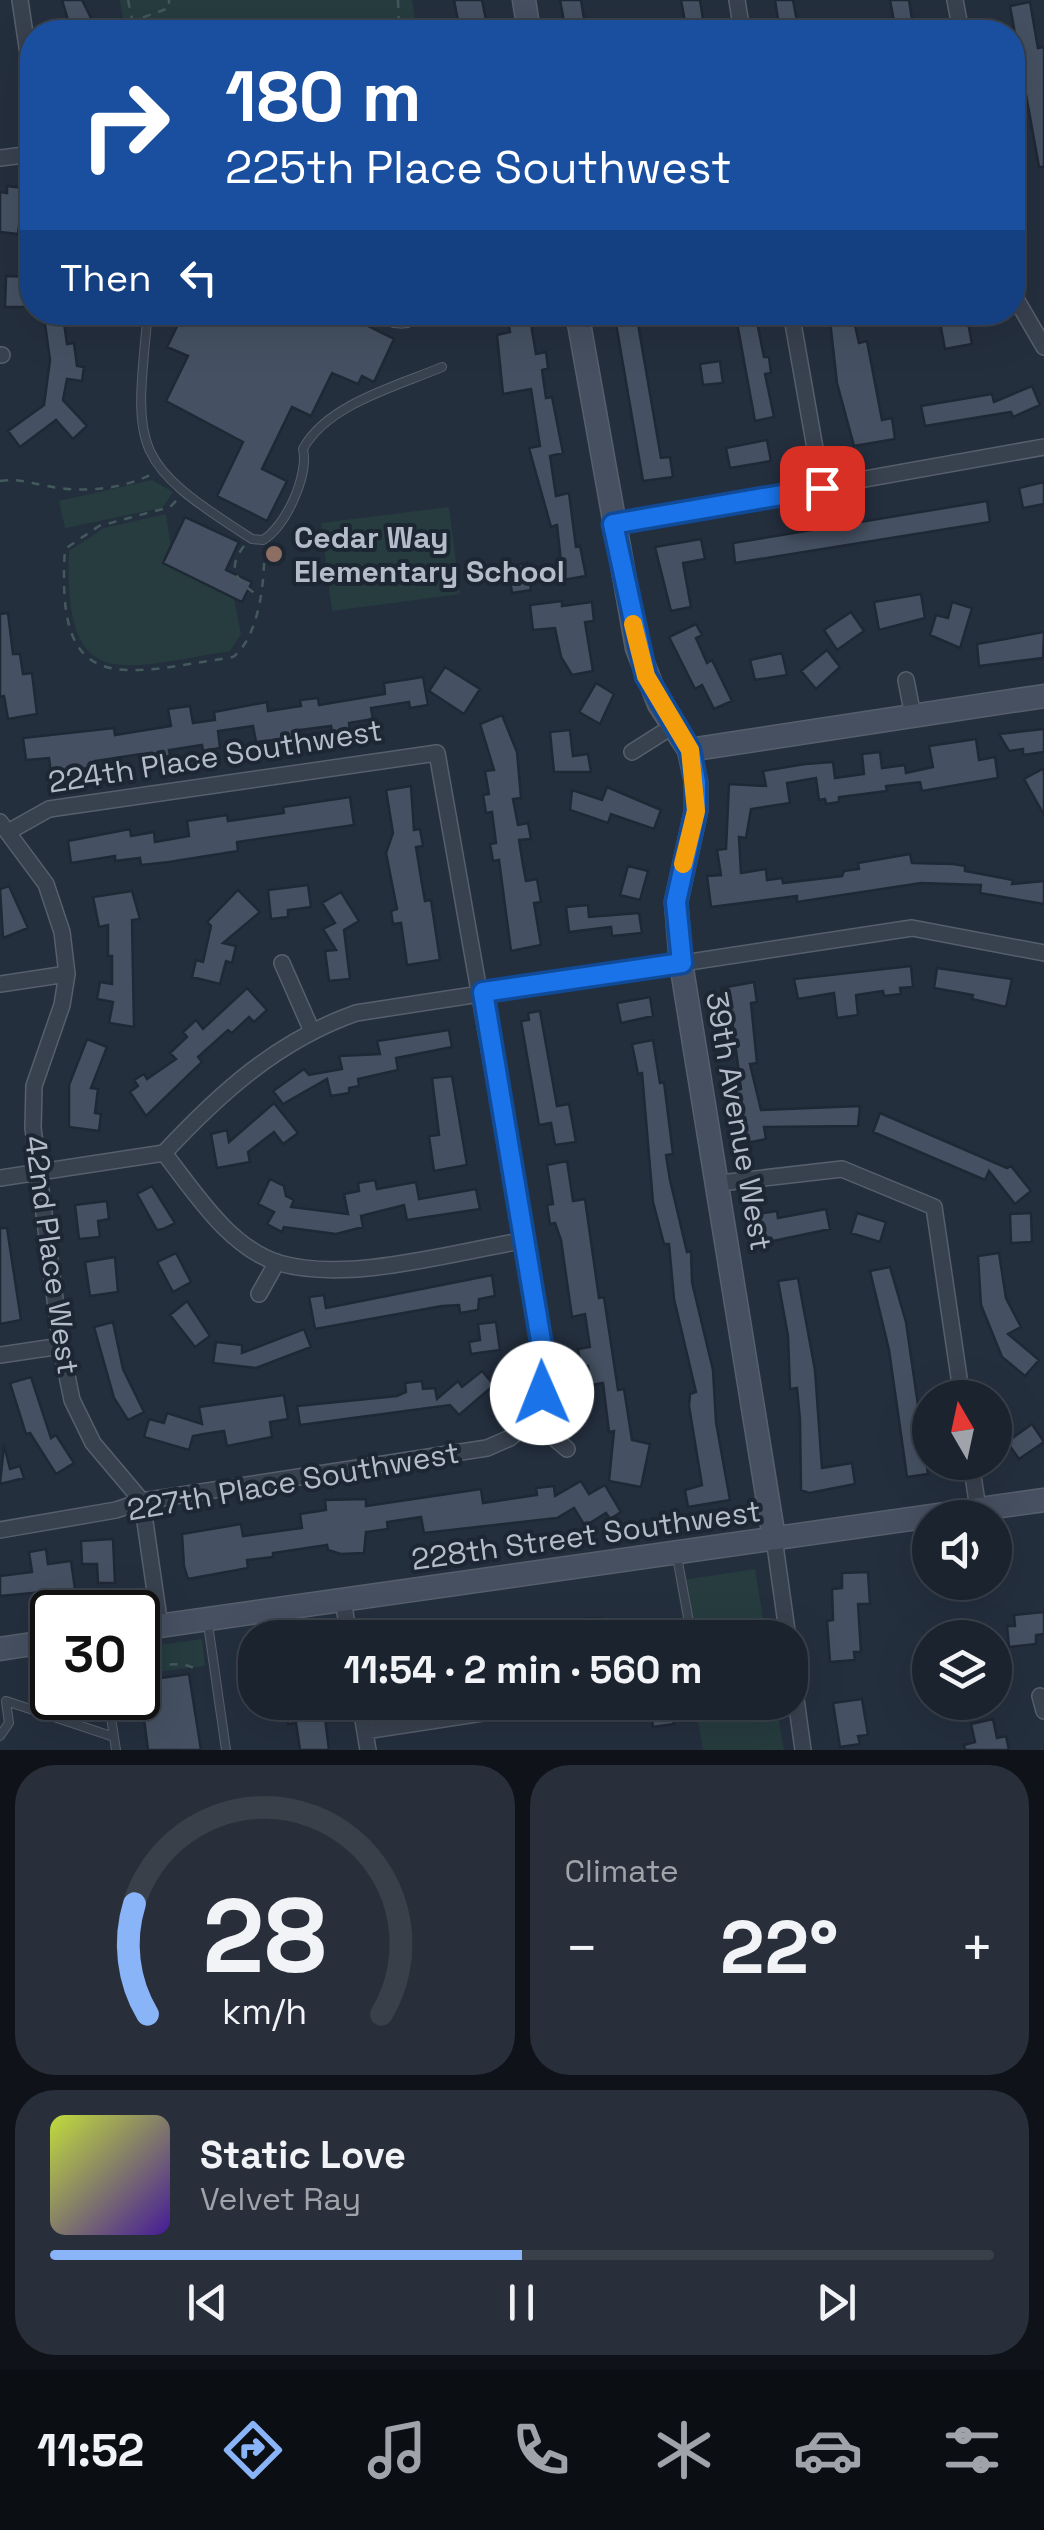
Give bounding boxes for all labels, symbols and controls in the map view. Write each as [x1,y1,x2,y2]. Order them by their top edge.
text: 180 m [225,52,422,141]
icon: right [60,60,190,190]
text: 225th Place Southwest [225,139,732,196]
icon: left [171,250,226,305]
text: Then [60,254,151,302]
pin [780,446,865,531]
icon: arrive [795,461,850,516]
place label: Cedar Way Elementary School [294,518,565,591]
marker: Cedar Way Elementary School [263,543,285,565]
street label: 224th Place Southwest [45,710,385,802]
street label: 39th Avenue West [697,988,781,1254]
street label: 42nd Place West [16,1133,88,1377]
position arrow [490,1341,594,1445]
north arrow [912,1380,1012,1480]
map controls [912,1380,1012,1720]
street label: 227th Place Southwest [124,1433,462,1529]
street label: 228th Street Southwest [409,1491,763,1579]
button: sound [912,1500,1012,1600]
speed limit sign: 30 [30,1590,160,1720]
button: layers [912,1620,1012,1720]
text: 11:54 · 2 min · 560 m [343,1646,703,1694]
text: Climate [565,1851,679,1891]
text: 28 [203,1870,327,2002]
text: 22° [720,1899,839,1995]
text: − [565,1913,599,1983]
text: + [960,1913,994,1983]
text: km/h [222,1989,307,2034]
text: Static Love [200,2131,406,2179]
text: Velvet Ray [200,2179,361,2219]
icon: previous [180,2275,235,2330]
icon: pause [494,2275,549,2330]
icon: next [809,2275,864,2330]
icon: directions [218,2415,288,2485]
icon: music [362,2415,432,2485]
icon: phone [506,2415,576,2485]
icon: climate [649,2415,719,2485]
icon: car [793,2415,863,2485]
icon: filters [937,2415,1007,2485]
text: 11:52 [37,2422,144,2479]

